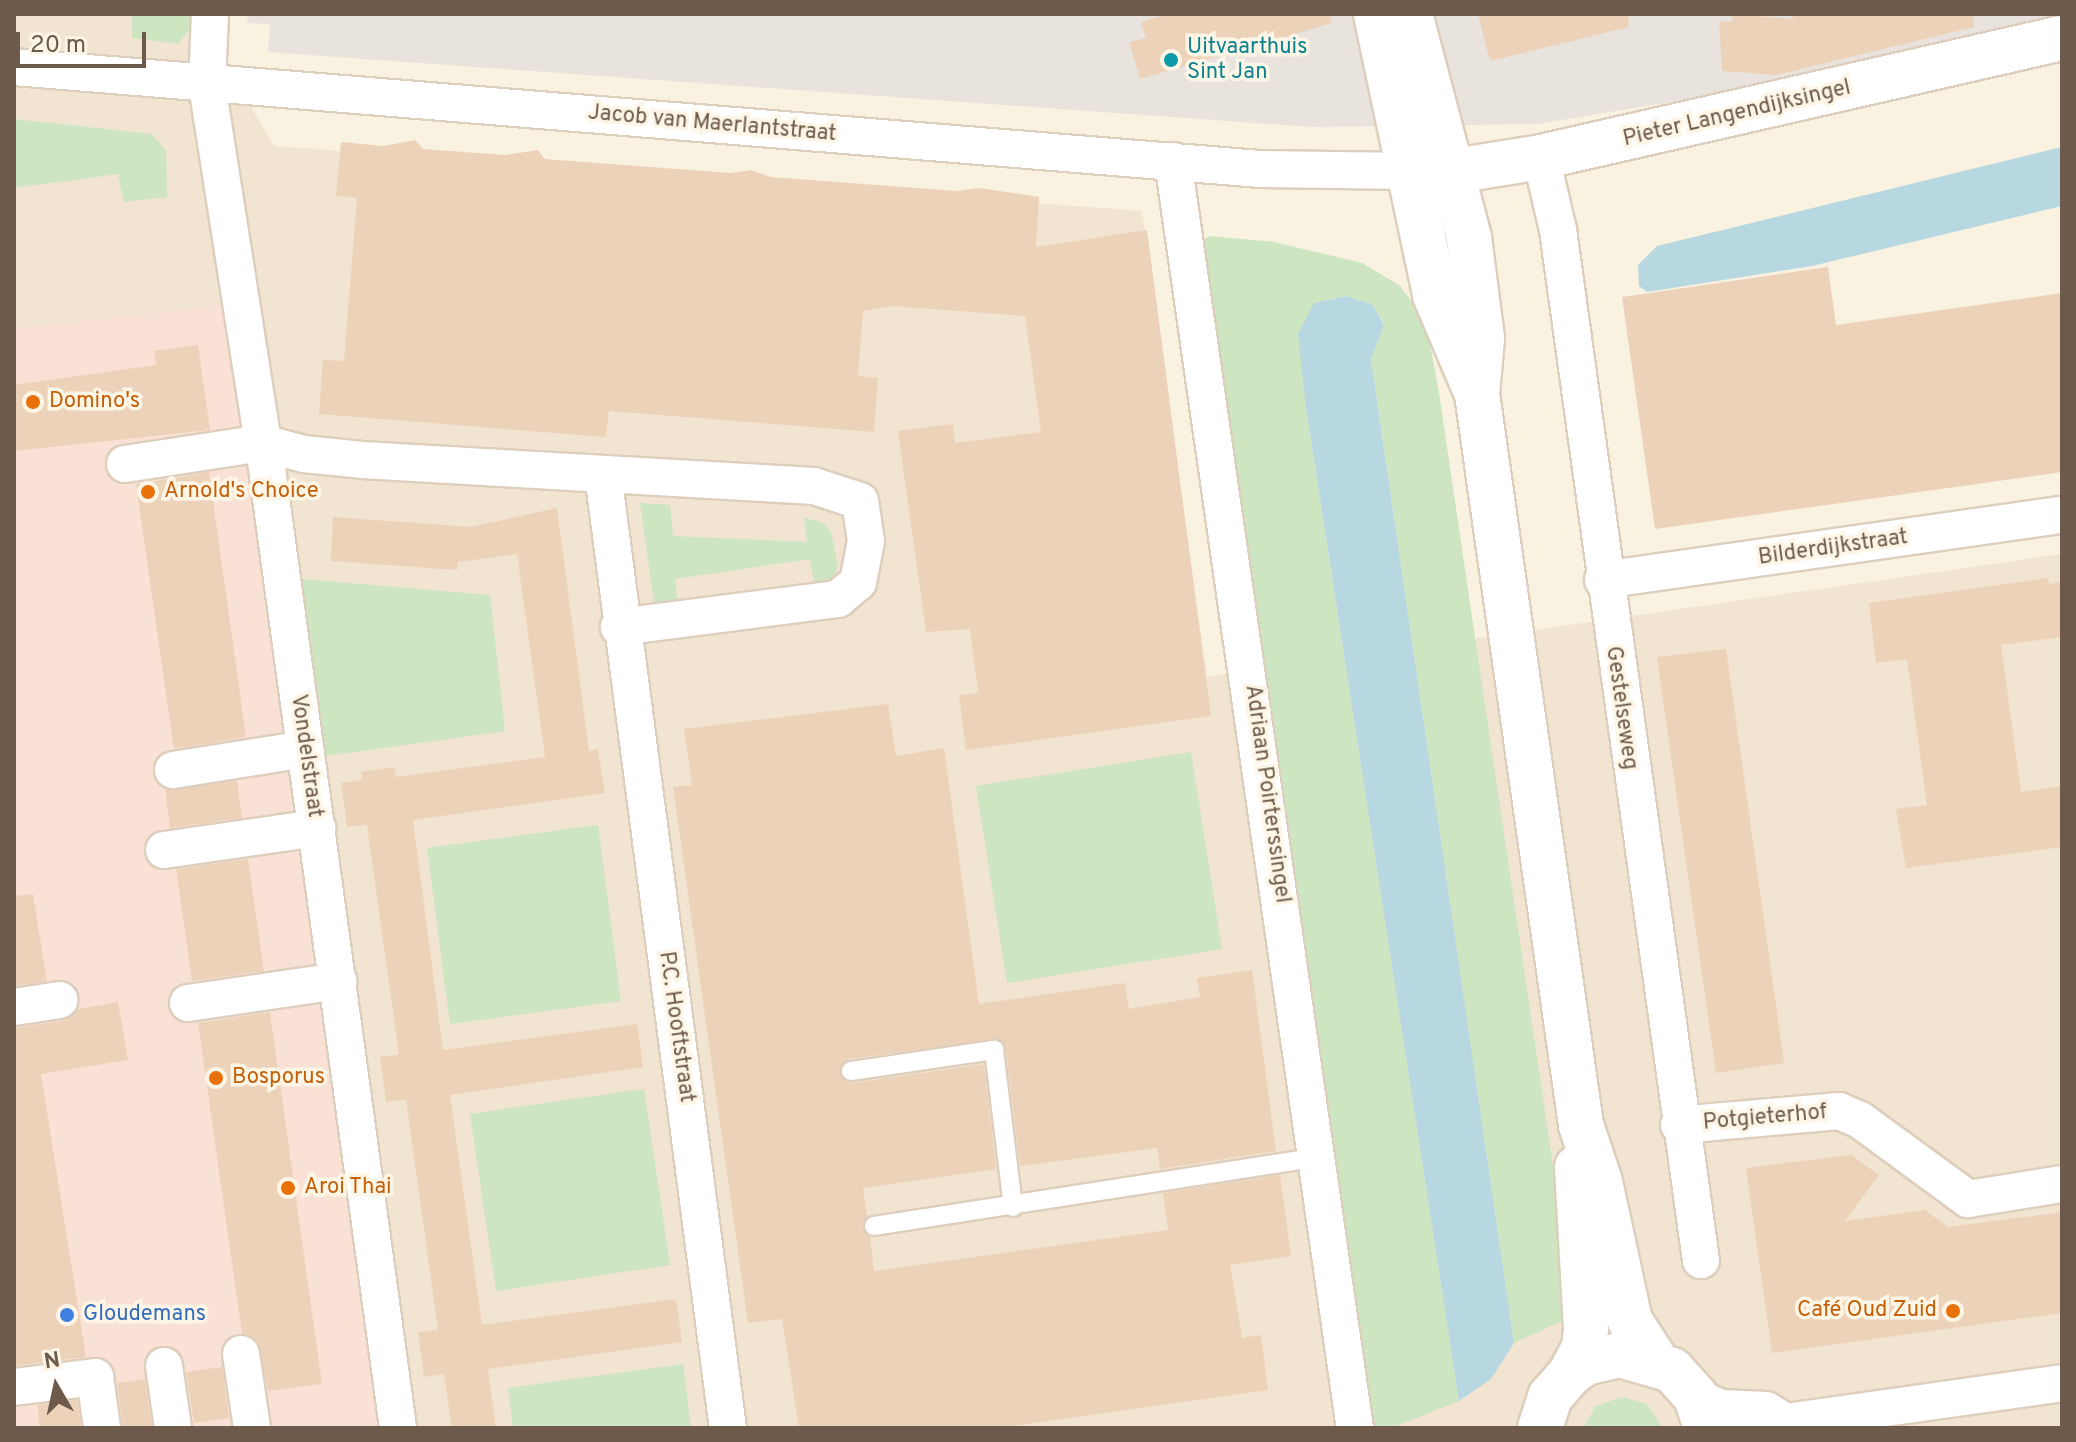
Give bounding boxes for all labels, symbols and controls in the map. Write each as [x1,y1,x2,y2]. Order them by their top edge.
scale bar [20,16,150,66]
text: 20 m [30,31,86,61]
place label: Uitvaarthuis Sint Jan [1187,34,1307,86]
marker: Uitvaarthuis Sint Jan [1162,51,1180,69]
street label: Pieter Langendijksingel [1621,75,1853,153]
street label: Jacob van Maerlantstraat [587,100,837,148]
place label: Domino's [49,389,140,415]
marker: Domino's [24,393,42,411]
place label: Arnold's Choice [164,479,319,505]
marker: Arnold's Choice [139,483,157,501]
street label: Bilderdijkstraat [1757,524,1909,572]
street label: Gestelseweg [1599,645,1643,771]
street label: Adriaan Poirterssingel [1239,683,1295,905]
street label: Vondelstraat [284,693,328,819]
street label: P.C. Hooftstraat [652,950,700,1104]
place label: Bosporus [232,1065,325,1091]
marker: Bosporus [207,1069,225,1087]
street label: Potgieterhof [1702,1099,1828,1137]
place label: Aroi Thai [304,1175,392,1201]
marker: Aroi Thai [279,1179,297,1197]
place label: Café Oud Zuid [1797,1298,1937,1324]
place label: Gloudemans [83,1302,206,1328]
marker: Café Oud Zuid [1944,1302,1962,1320]
marker: Gloudemans [58,1306,76,1324]
north arrow [16,1346,96,1426]
text: N [42,1347,62,1376]

